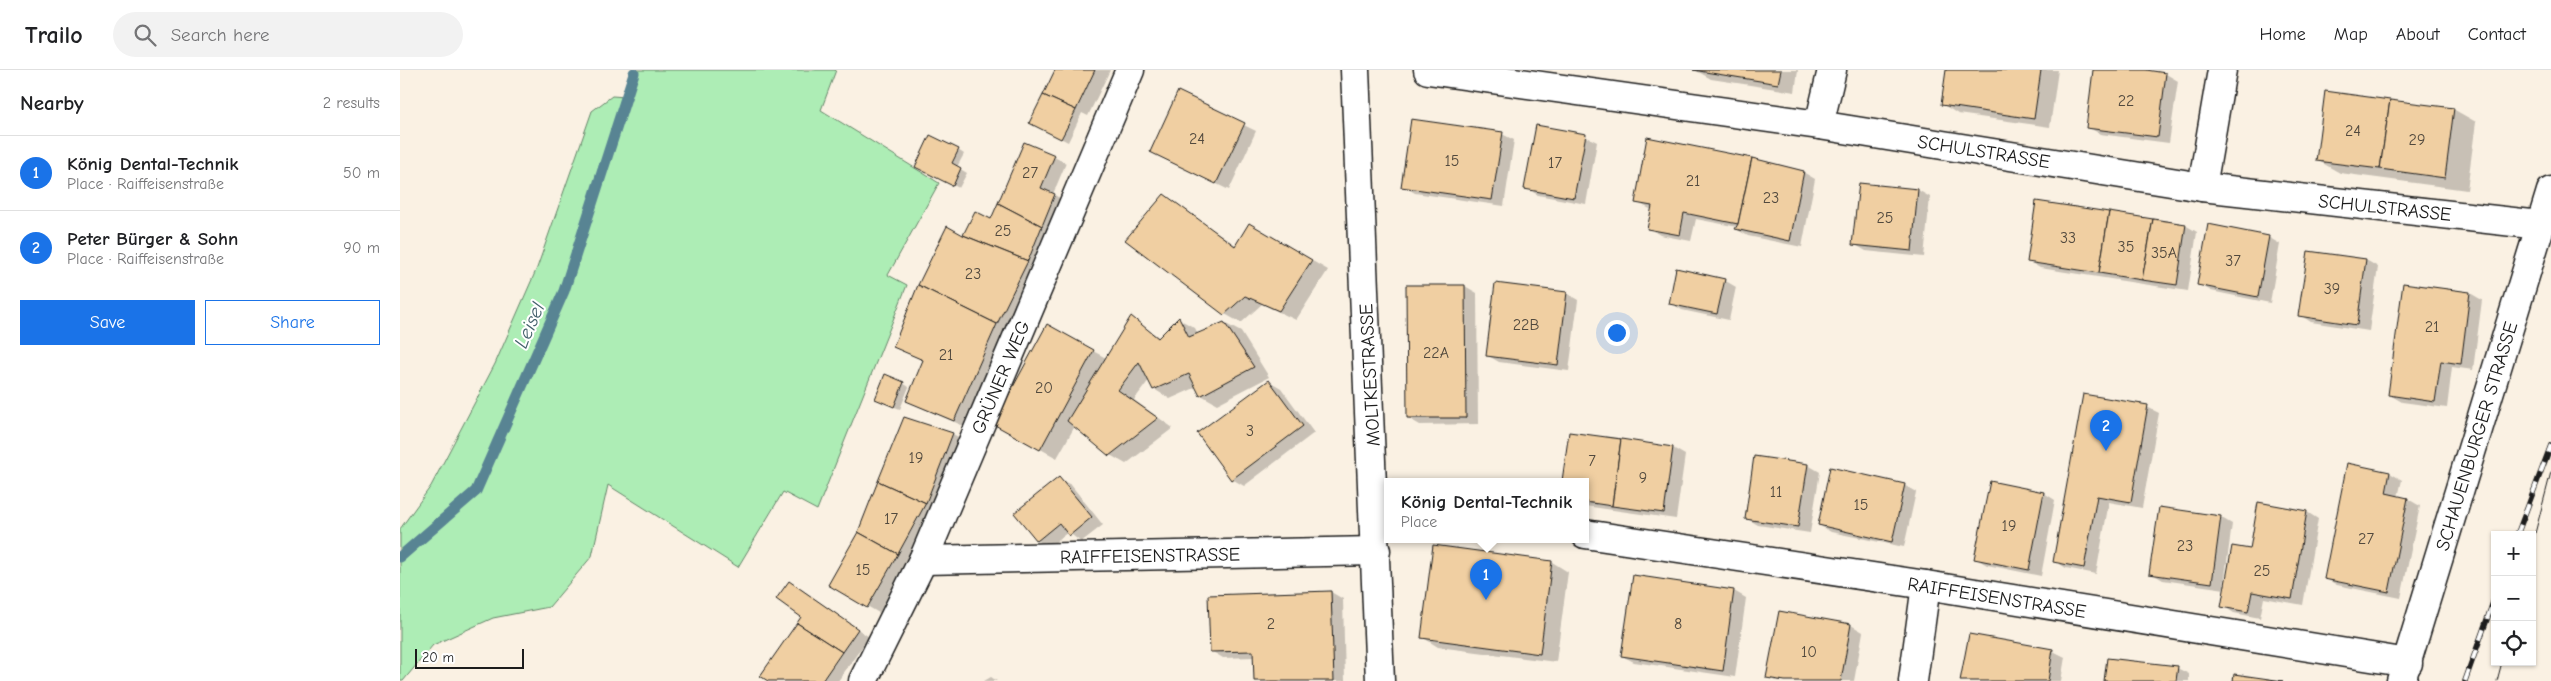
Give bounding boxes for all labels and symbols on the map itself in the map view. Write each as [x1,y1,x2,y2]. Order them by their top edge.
house number: 22 [2118,92,2134,110]
house number: 24 [2345,122,2361,140]
house number: 24 [1189,130,1205,148]
street label: SCHULSTRASSE [1916,131,2052,173]
house number: 29 [2409,131,2425,149]
house number: 15 [1444,152,1460,170]
house number: 17 [1548,154,1562,172]
house number: 27 [1022,164,1038,182]
house number: 21 [1686,172,1700,190]
house number: 23 [1763,189,1779,207]
street label: SCHULSTRASSE [2317,190,2453,226]
house number: 25 [1876,209,1894,227]
house number: 25 [994,222,1012,240]
house number: 33 [2060,229,2076,247]
house number: 35 [2118,238,2134,256]
house number: 35A [2151,244,2177,262]
house number: 37 [2225,252,2241,270]
house number: 23 [965,265,981,283]
house number: 39 [2324,280,2340,298]
water label: Leisel [509,298,550,351]
street label: MOLTKESTRASSE [1355,303,1385,447]
house number: 22B [1513,316,1539,334]
street label: GRÜNER WEG [967,317,1035,437]
house number: 21 [2425,318,2439,336]
street label: SCHAUENBURGER STRASSE [2432,319,2522,553]
your location [1604,320,1630,346]
house number: 22A [1423,344,1449,362]
house number: 21 [939,346,953,364]
house number: 20 [1035,379,1053,397]
pin: 2 [2090,410,2122,451]
house number: 3 [1246,422,1254,440]
house number: 19 [909,449,923,467]
house number: 7 [1588,452,1596,470]
house number: 9 [1639,469,1647,487]
house number: 11 [1770,483,1782,501]
house number: 15 [1853,496,1869,514]
house number: 17 [884,510,898,528]
house number: 19 [2002,517,2016,535]
house number: 27 [2358,530,2374,548]
house number: 23 [2177,537,2193,555]
street label: RAIFFEISENSTRASSE [1060,543,1240,569]
pin: 1 [1470,559,1502,600]
house number: 15 [855,561,871,579]
house number: 25 [2253,562,2271,580]
street label: RAIFFEISENSTRASSE [1906,573,2088,623]
house number: 2 [1267,615,1275,633]
house number: 8 [1674,615,1682,633]
house number: 10 [1801,643,1817,661]
scale bar [415,646,524,669]

